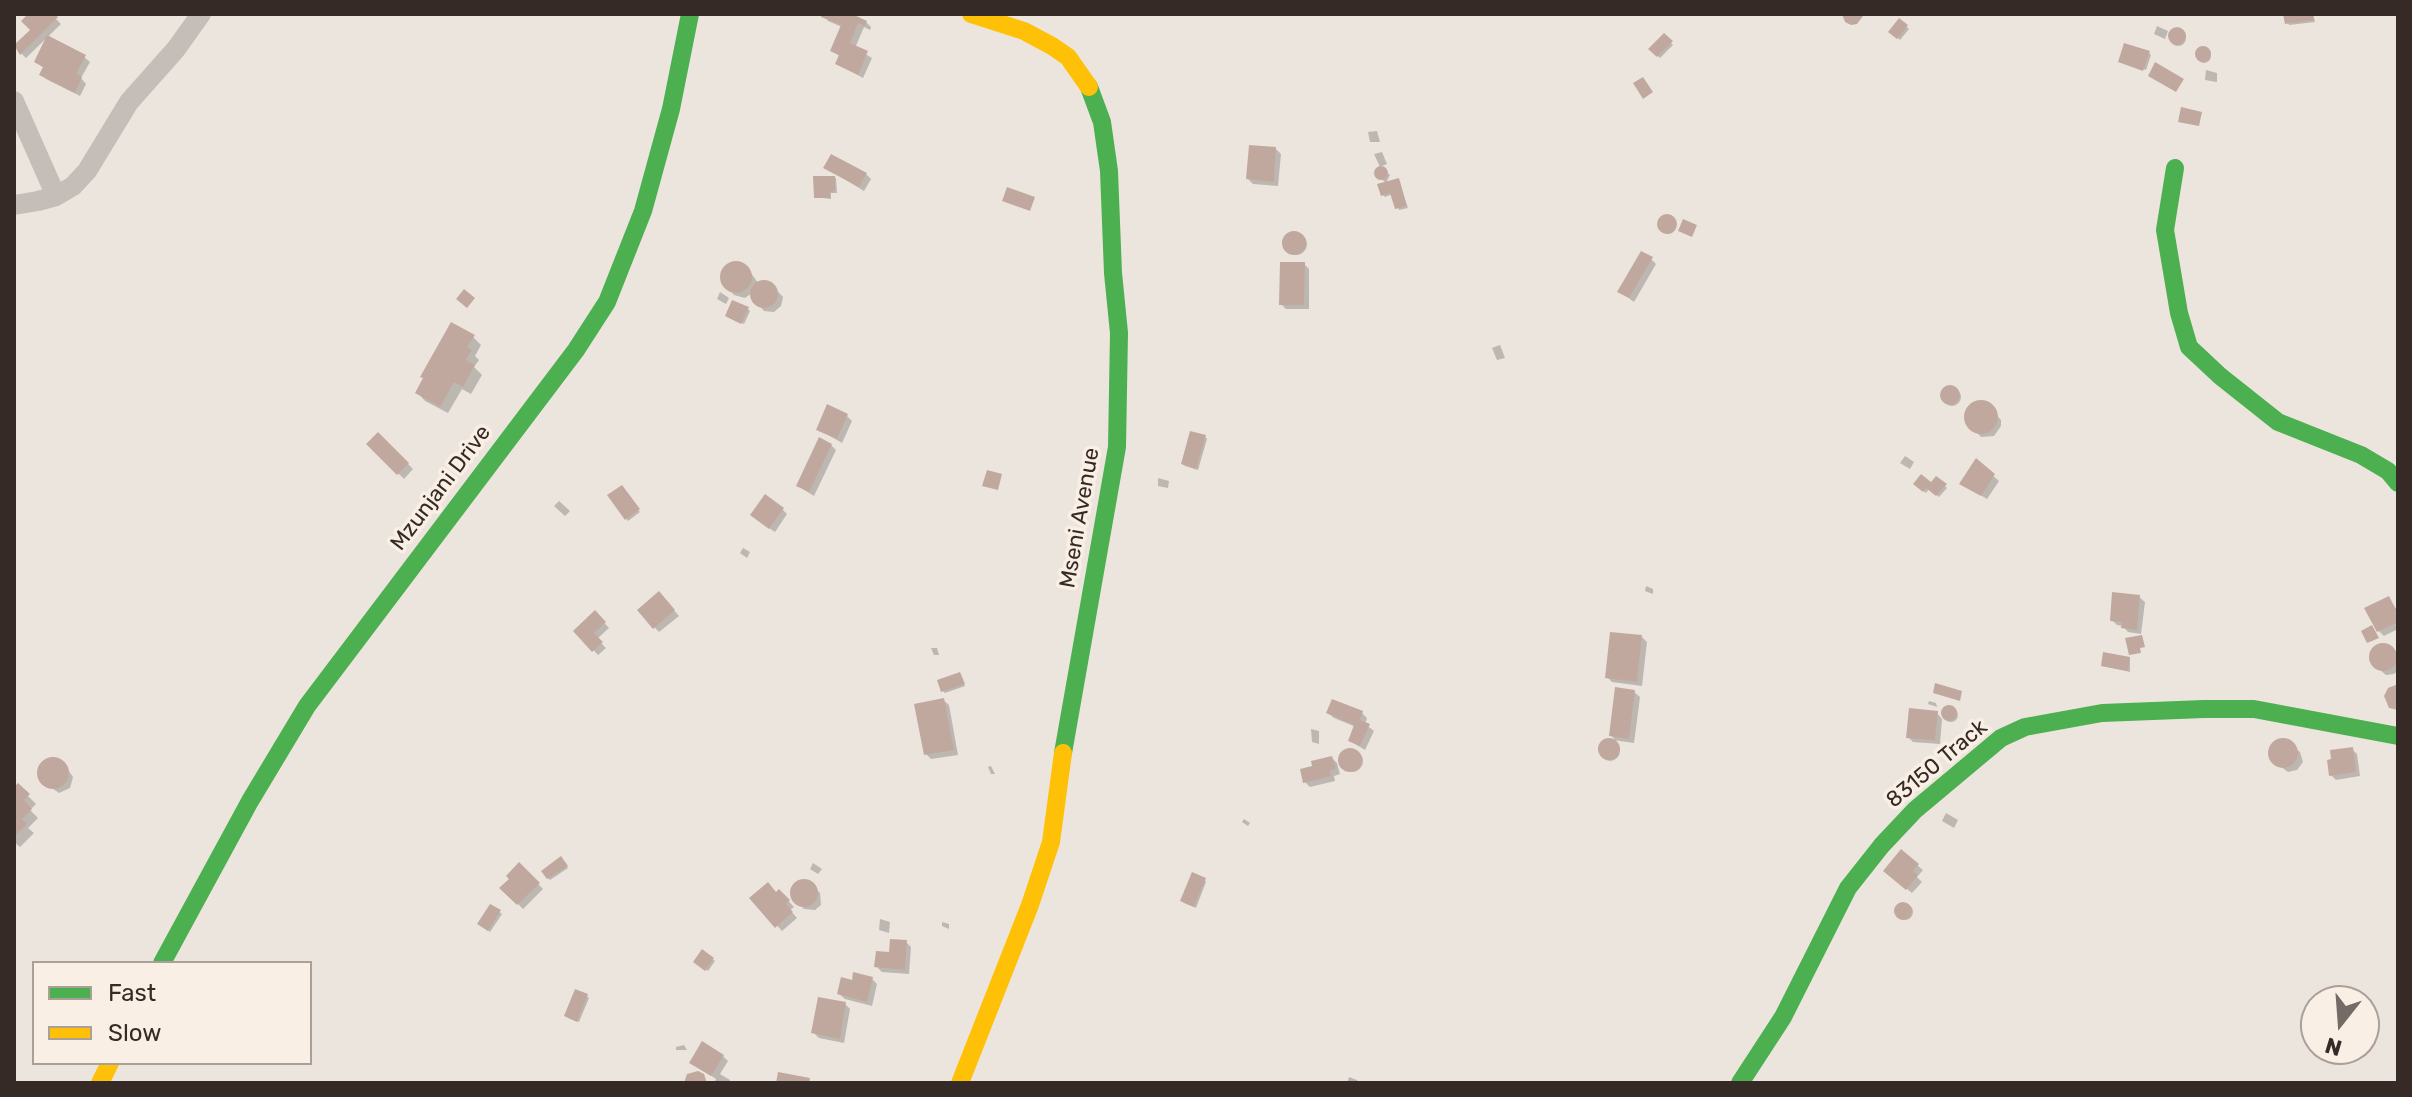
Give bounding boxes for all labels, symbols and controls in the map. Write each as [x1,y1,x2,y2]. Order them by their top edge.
street label: Mzunjani Drive [385,420,497,556]
street label: Mseni Avenue [1055,446,1105,590]
street label: 83150 Track [1881,714,1993,814]
legend [32,961,312,1065]
text: Fast [108,979,156,1007]
north arrow [2300,985,2380,1065]
text: Slow [108,1019,161,1047]
text: N [2322,1031,2345,1062]

